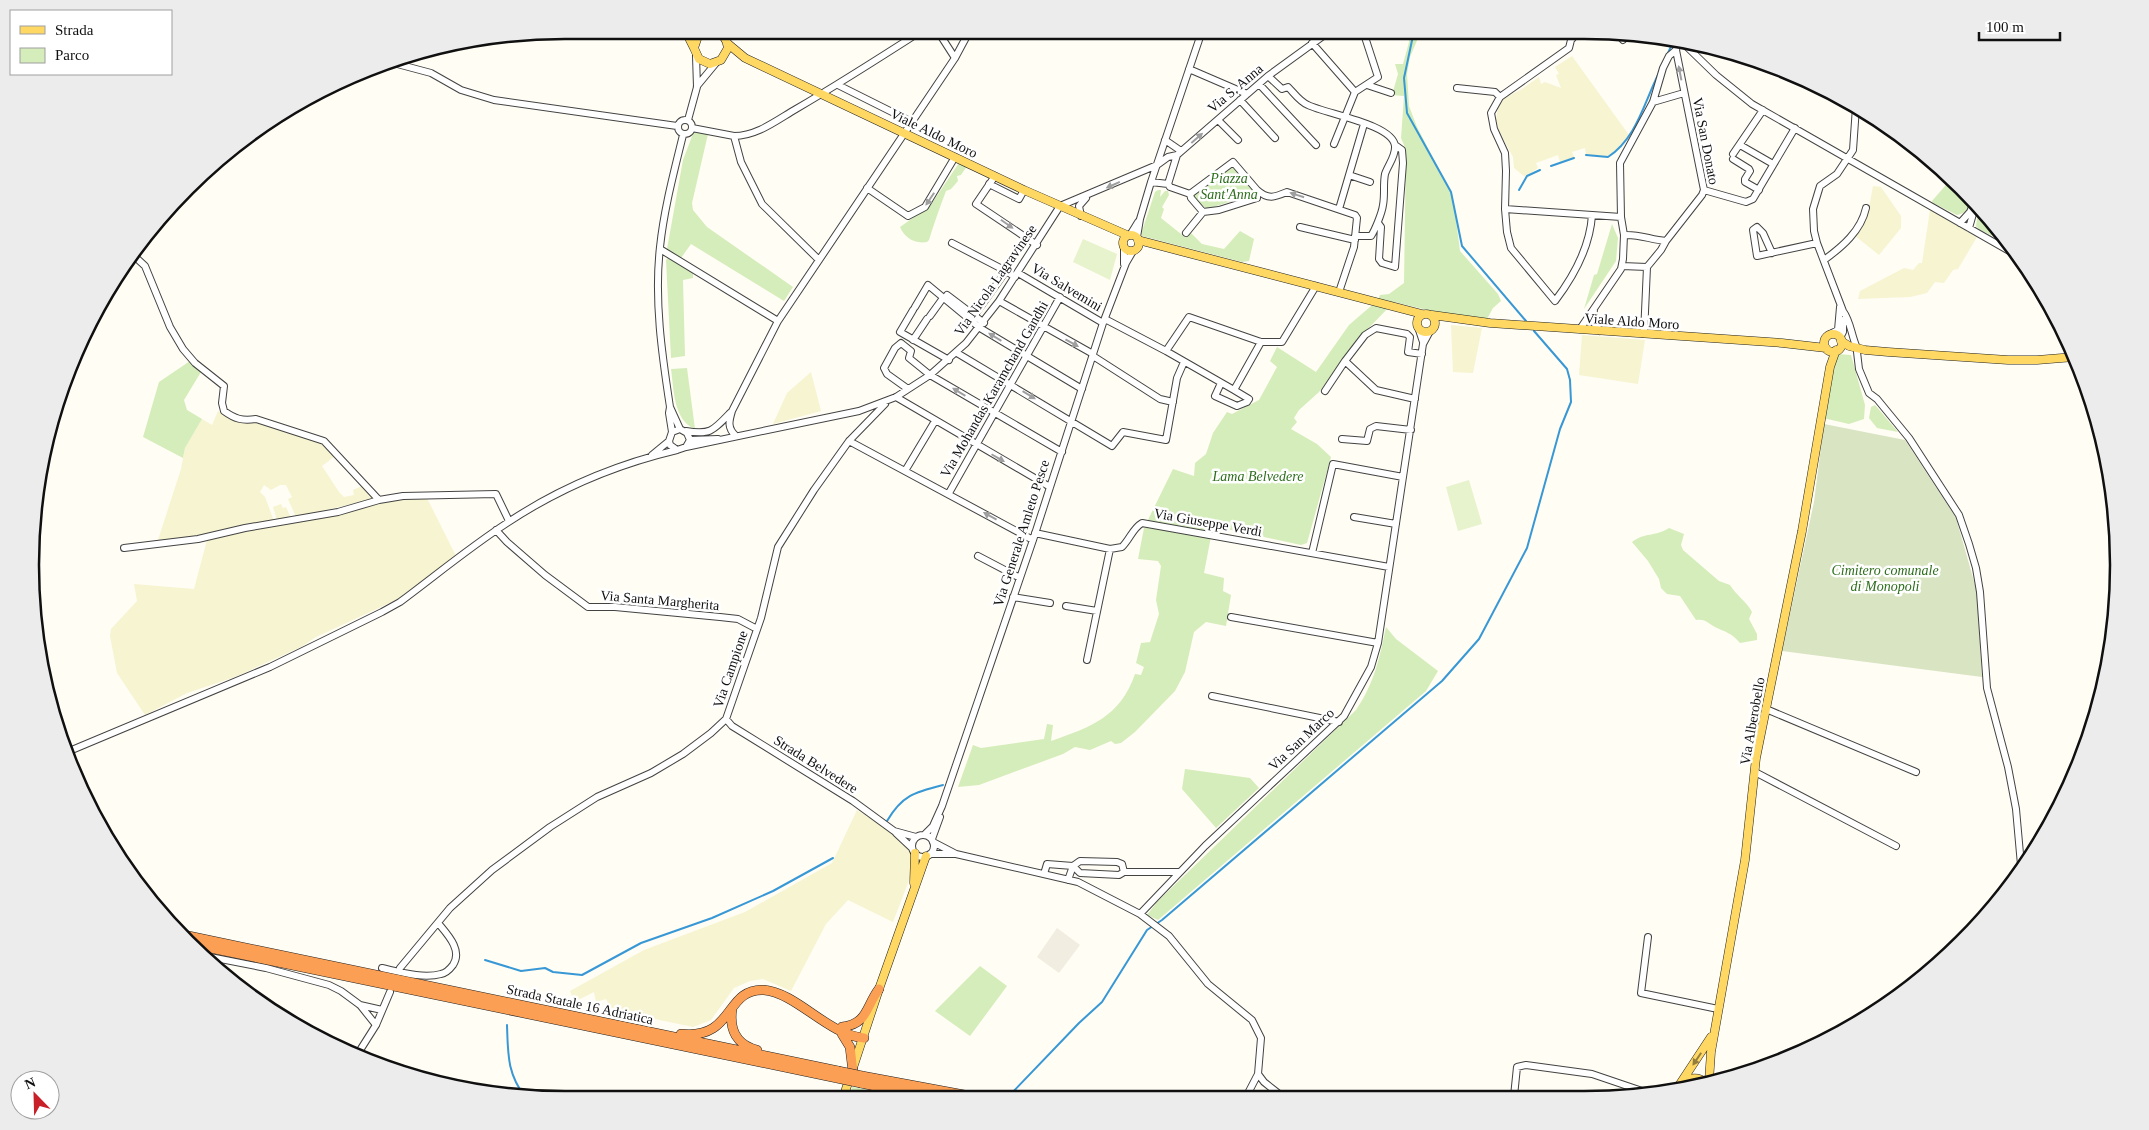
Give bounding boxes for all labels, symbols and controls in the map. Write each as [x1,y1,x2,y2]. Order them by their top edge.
legend [10,10,172,75]
scale bar [1979,10,2060,42]
text: 100 m [1986,19,2024,35]
text: Strada [55,22,94,38]
text: Parco [55,47,89,63]
street label: Via S. Anna [1205,61,1266,116]
one-way arrow [1676,66,1684,81]
street label: Via San Donato [1690,96,1721,186]
street label: Viale Aldo Moro [888,106,980,161]
one-way arrow [1190,132,1203,143]
park label: Piazza Sant'Anna [1200,171,1258,202]
one-way arrow [1106,181,1120,189]
one-way arrow [1289,191,1304,199]
one-way arrow [925,192,935,205]
one-way arrow [1000,219,1014,229]
street label: Via Nicola Lagravinese [951,222,1039,339]
street label: Via Salvemini [1029,260,1105,314]
street label: Via Mohandas Karamchand Gandhi [938,298,1051,480]
street label: Viale Aldo Moro [1584,311,1680,332]
one-way arrow [988,333,1001,342]
one-way arrow [1065,338,1078,347]
one-way arrow [952,387,965,396]
one-way arrow [1023,390,1036,399]
one-way arrow [992,453,1005,462]
street label: Via Generale Amleto Pesce [991,458,1052,608]
park label: Lama Belvedere [1212,469,1303,484]
street label: Via Giuseppe Verdi [1153,506,1263,539]
one-way arrow [983,512,997,520]
park label: Cimitero comunale di Monopoli [1831,563,1939,594]
street label: Via Santa Margherita [600,588,721,613]
street label: Via Campione [710,629,751,710]
street label: Via Alberobello [1737,676,1768,766]
street label: Via San Marco [1266,705,1337,773]
street label: Strada Belvedere [771,733,860,796]
street label: Strada Statale 16 Adriatica [505,982,655,1028]
one-way arrow [1692,1052,1702,1066]
north arrow [10,1070,60,1120]
text: N [23,1075,38,1092]

